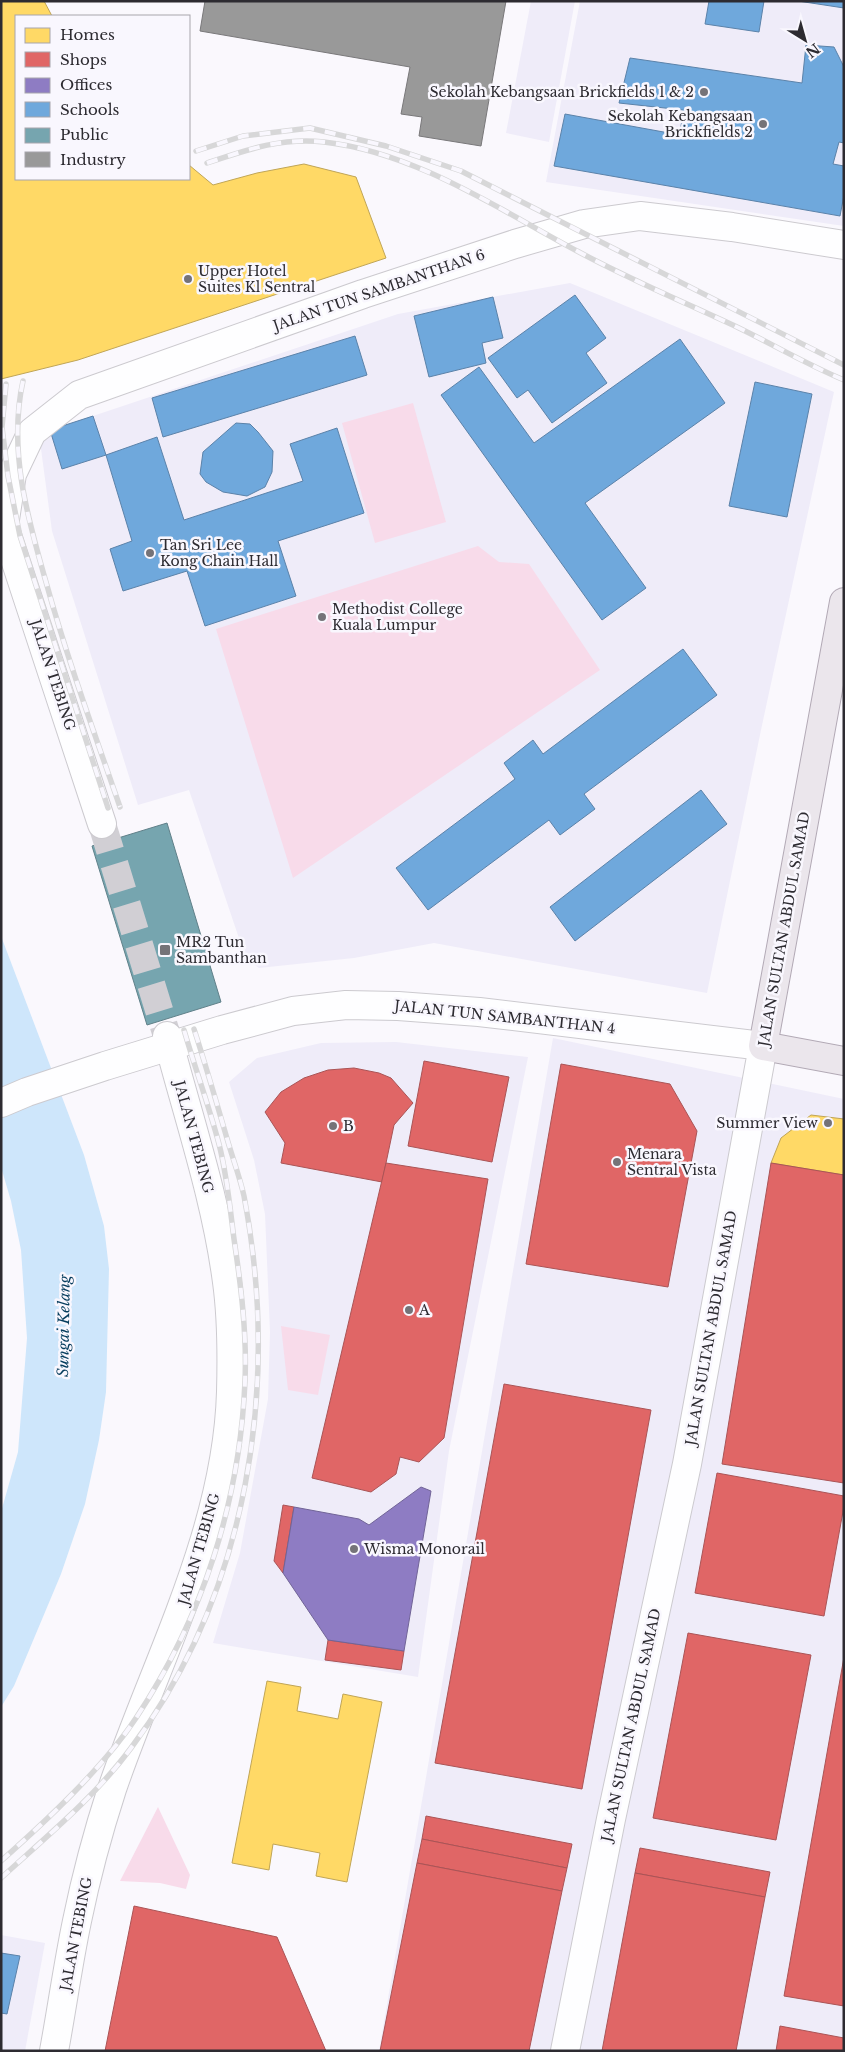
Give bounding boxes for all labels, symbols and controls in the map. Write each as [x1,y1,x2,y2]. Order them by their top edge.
legend [15,15,190,180]
north arrow [780,15,830,65]
text: Homes [60,25,115,44]
text: N [802,39,823,62]
text: Shops [60,50,107,69]
text: Offices [60,75,112,94]
place label: Sekolah Kebangsaan Brickfields 1 & 2 [430,83,694,101]
marker: Sekolah Kebangsaan Brickfields 1 & 2 [698,86,710,98]
text: Schools [60,100,120,119]
place label: Sekolah Kebangsaan Brickfields 2 [608,107,753,141]
marker: Sekolah Kebangsaan Brickfields 2 [757,118,769,130]
text: Public [60,125,108,144]
text: Industry [60,150,126,169]
street label: JALAN TUN SAMBANTHAN 6 [269,245,487,335]
place label: Upper Hotel Suites Kl Sentral [198,262,316,296]
marker: Upper Hotel Suites Kl Sentral [182,273,194,285]
place label: Tan Sri Lee Kong Chain Hall [160,536,279,570]
marker: Tan Sri Lee Kong Chain Hall [144,547,156,559]
place label: Methodist College Kuala Lumpur [332,600,463,634]
marker: Methodist College Kuala Lumpur [316,611,328,623]
street label: JALAN TEBING [26,615,79,733]
street label: JALAN SULTAN ABDUL SAMAD [754,810,814,1050]
place label: MR2 Tun Sambanthan [176,933,267,967]
marker: MR2 Tun Sambanthan [158,943,172,957]
street label: JALAN TUN SAMBANTHAN 4 [392,996,616,1038]
street label: JALAN TEBING [170,1077,218,1195]
place label: Summer View [716,1114,818,1132]
place label: B [343,1117,354,1135]
marker: Summer View [822,1117,834,1129]
marker: B [327,1120,339,1132]
place label: Menara Sentral Vista [627,1145,717,1179]
marker: Menara Sentral Vista [611,1156,623,1168]
street label: JALAN SULTAN ABDUL SAMAD [681,1209,741,1449]
water label: Sungai Kelang [53,1274,74,1377]
place label: A [418,1301,430,1319]
marker: A [403,1304,415,1316]
street label: JALAN TEBING [174,1491,224,1609]
place label: Wisma Monorail [363,1540,485,1558]
marker: Wisma Monorail [348,1543,360,1555]
street label: JALAN SULTAN ABDUL SAMAD [597,1607,665,1845]
street label: JALAN TEBING [56,1875,96,1995]

